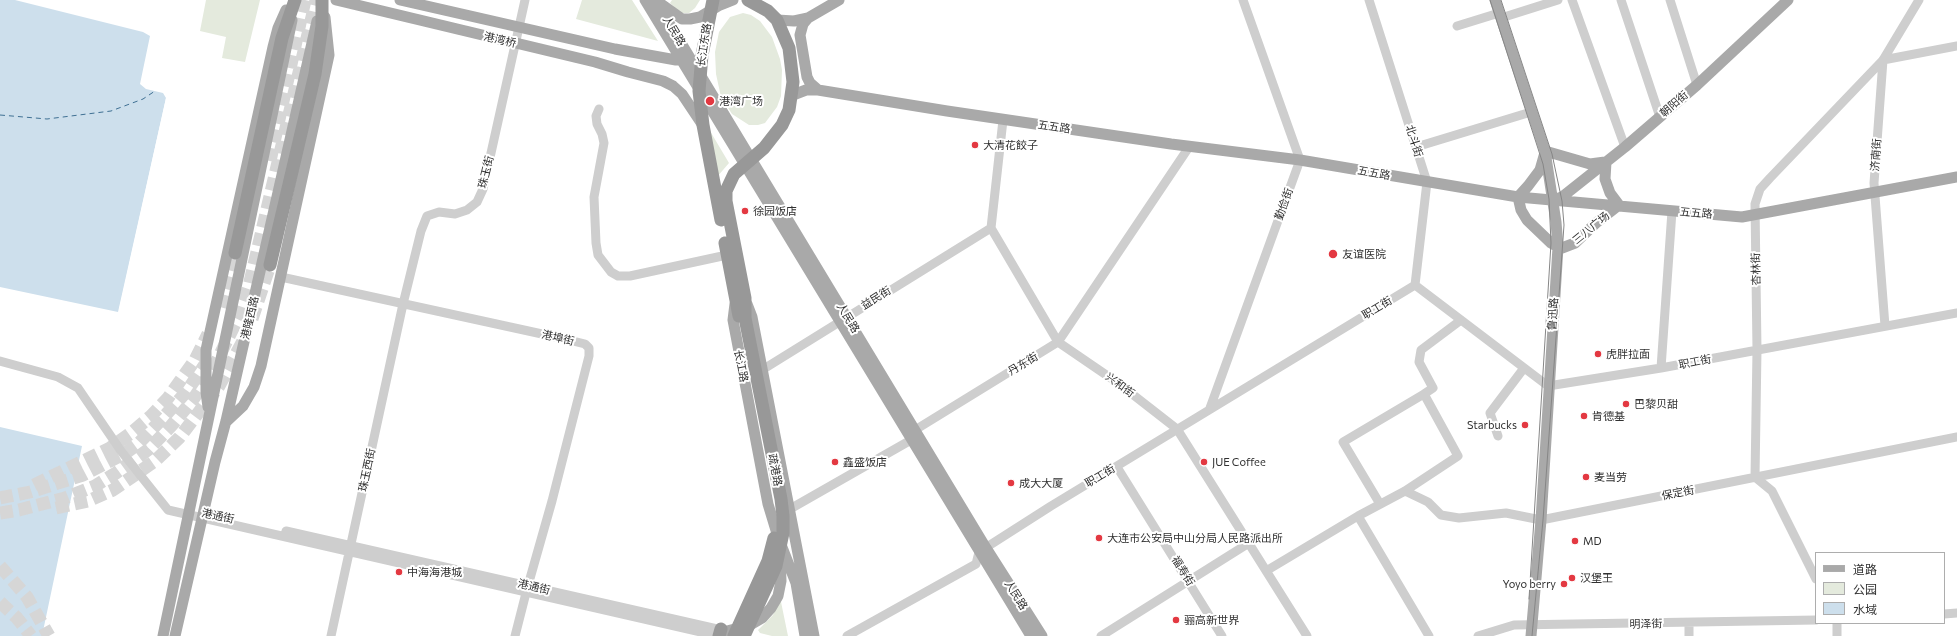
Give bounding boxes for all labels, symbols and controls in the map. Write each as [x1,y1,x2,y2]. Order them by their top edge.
street label: 人民路 [660,13,688,49]
street label: 长江东路 [694,22,714,68]
street label: 港湾桥 [482,30,518,50]
street label: 朝阳街 [1657,88,1691,120]
place label: 港湾广场 [719,94,763,108]
marker: 港湾广场 [704,95,716,107]
street label: 五五路 [1037,118,1071,136]
street label: 北斗街 [1403,123,1425,159]
place label: 大清花餃子 [983,138,1038,152]
street label: 济南街 [1868,138,1884,172]
marker: 大清花餃子 [970,140,980,150]
street label: 珠玉街 [476,154,496,190]
street label: 五五路 [1357,164,1391,182]
street label: 勤俭街 [1272,186,1296,222]
place label: 徐园饭店 [753,204,797,218]
street label: 五五路 [1679,205,1713,221]
marker: 徐园饭店 [740,206,750,216]
street label: 三八广场 [1570,209,1612,247]
place label: 友谊医院 [1342,247,1386,261]
marker: 友谊医院 [1327,248,1339,260]
street label: 杏林街 [1749,252,1763,286]
street label: 益民街 [859,284,893,312]
street label: 职工街 [1359,294,1395,322]
street label: 港隆西路 [239,295,261,341]
street label: 鲁迅路 [1545,297,1561,331]
street label: 人民路 [834,300,862,336]
street label: 港埠街 [540,328,576,348]
place label: 虎胖拉面 [1606,347,1650,361]
street label: 长江路 [731,349,751,383]
marker: 虎胖拉面 [1593,349,1603,359]
street label: 丹东街 [1005,350,1041,378]
street label: 职工街 [1678,352,1712,372]
street label: 兴和街 [1103,370,1137,400]
place label: 巴黎贝甜 [1634,397,1678,411]
marker: 巴黎贝甜 [1621,399,1631,409]
place label: 肯德基 [1592,409,1625,423]
marker: 肯德基 [1579,411,1589,421]
place label: Starbucks [1467,418,1517,432]
marker: Starbucks [1520,420,1530,430]
street label: 珠玉西街 [356,447,378,493]
street label: 疏港路 [765,453,785,487]
place label: 鑫盛饭店 [843,455,887,469]
place label: JUE Coffee [1212,455,1266,469]
marker: 鑫盛饭店 [830,457,840,467]
marker: JUE Coffee [1199,457,1209,467]
street label: 职工街 [1082,462,1118,490]
place label: 麦当劳 [1594,470,1627,484]
marker: 麦当劳 [1581,472,1591,482]
place label: 成大大厦 [1019,476,1063,490]
marker: 成大大厦 [1006,478,1016,488]
street label: 保定街 [1661,483,1695,503]
street label: 港通街 [200,506,236,526]
place label: 大连市公安局中山分局人民路派出所 [1107,531,1283,545]
marker: 大连市公安局中山分局人民路派出所 [1094,533,1104,543]
place label: MD [1583,534,1602,548]
marker: MD [1570,536,1580,546]
legend [1815,552,1945,624]
street label: 福寿街 [1169,554,1197,588]
text: 道路 [1853,562,1877,576]
place label: 中海海港城 [407,565,462,579]
marker: 中海海港城 [394,567,404,577]
place label: 汉堡王 [1580,571,1613,585]
marker: 汉堡王 [1567,573,1577,583]
street label: 港通街 [516,577,552,597]
place label: Yoyo berry [1503,577,1556,591]
street label: 人民路 [1002,578,1030,612]
marker: Yoyo berry [1559,579,1569,589]
text: 公园 [1853,582,1877,596]
text: 水域 [1853,602,1877,616]
place label: 骊高新世界 [1184,613,1239,627]
marker: 骊高新世界 [1171,615,1181,625]
street label: 明泽街 [1629,617,1663,631]

